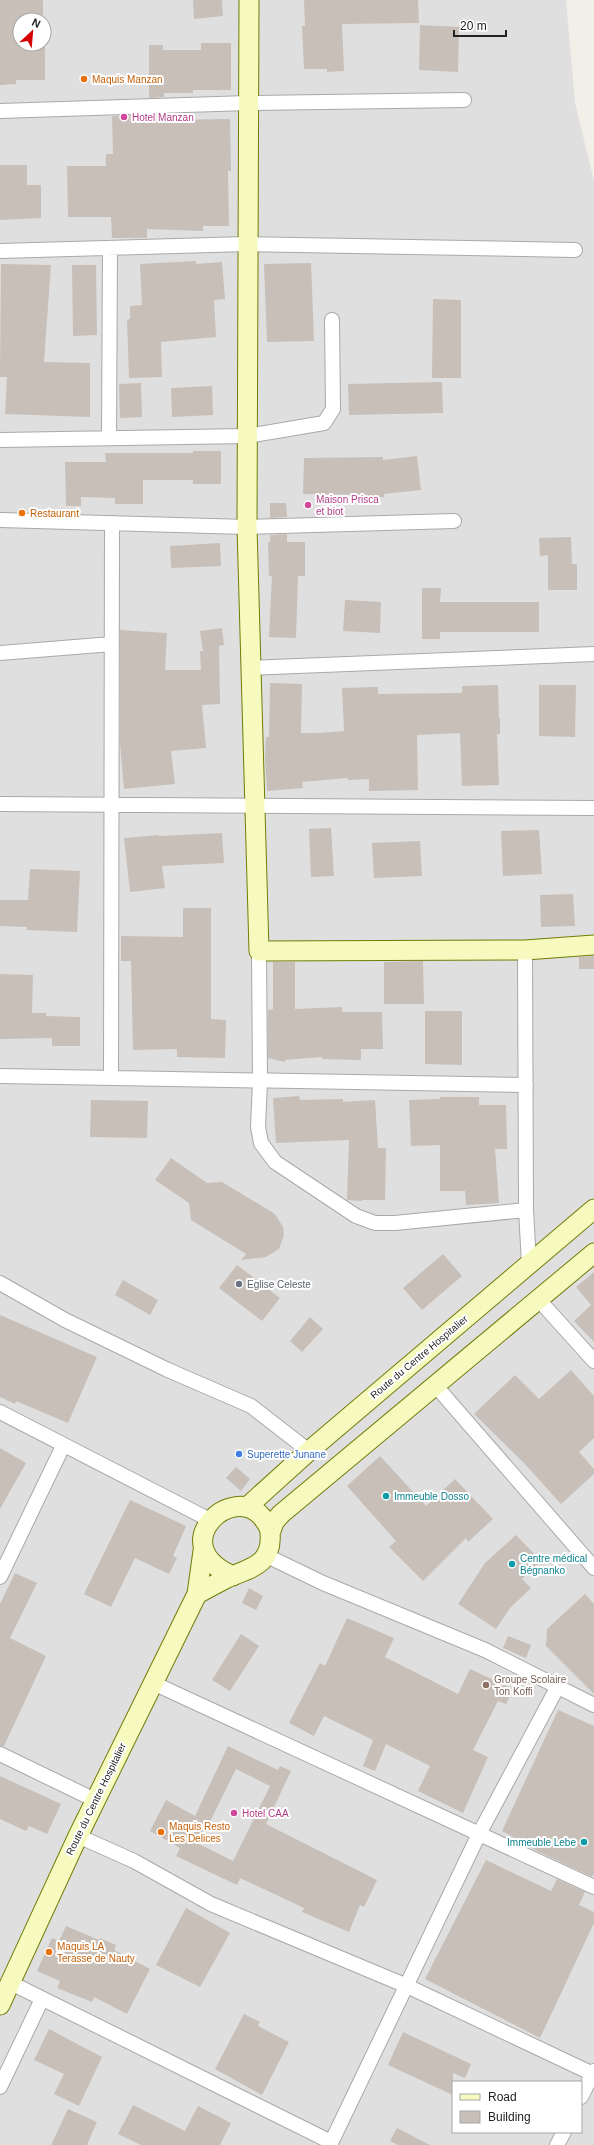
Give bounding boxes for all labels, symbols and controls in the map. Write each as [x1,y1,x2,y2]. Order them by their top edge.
north arrow [12,12,52,52]
scale bar [454,12,506,38]
text: N [30,16,43,30]
text: 20 m [460,19,487,33]
marker: Maquis Manzan [79,74,89,84]
place label: Maquis Manzan [92,74,163,85]
marker: Hotel Manzan [119,112,129,122]
place label: Hotel Manzan [132,112,194,123]
place label: Maison Prisca et biot [316,494,379,517]
marker: Maison Prisca et biot [303,500,313,510]
marker: Restaurant [17,508,27,518]
place label: Restaurant [30,508,79,519]
marker: Eglise Celeste [234,1279,244,1289]
place label: Eglise Celeste [247,1279,311,1290]
street label: Route du Centre Hospitalier [368,1313,470,1401]
marker: Superette Junane [234,1449,244,1459]
place label: Superette Junane [247,1449,326,1460]
marker: Immeuble Dosso [381,1491,391,1501]
place label: Immeuble Dosso [394,1491,469,1502]
place label: Centre médical Bégnanko [520,1553,587,1576]
marker: Centre médical Bégnanko [507,1559,517,1569]
place label: Groupe Scolaire Ton Koffi [494,1674,567,1697]
marker: Groupe Scolaire Ton Koffi [481,1680,491,1690]
street label: Route du Centre Hospitalier [64,1741,128,1857]
marker: Hotel CAA [229,1808,239,1818]
place label: Hotel CAA [242,1808,289,1819]
place label: Maquis Resto Les Delices [169,1821,231,1844]
marker: Maquis Resto Les Delices [156,1827,166,1837]
place label: Immeuble Lebe [507,1837,576,1848]
marker: Immeuble Lebe [579,1837,589,1847]
place label: Maquis LA Terasse de Nauty [57,1941,135,1964]
marker: Maquis LA Terasse de Nauty [44,1947,54,1957]
legend [452,2081,582,2133]
text: Road [488,2090,517,2104]
text: Building [488,2110,531,2124]

